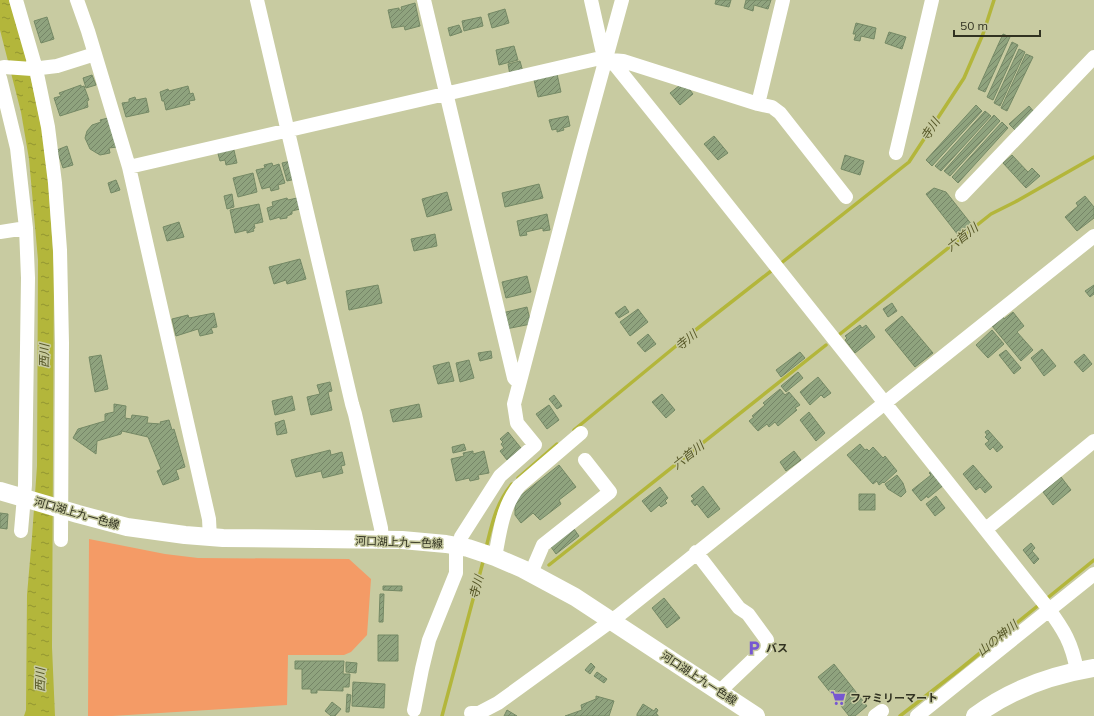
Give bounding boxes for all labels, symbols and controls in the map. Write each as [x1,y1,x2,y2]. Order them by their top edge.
scale bar [954,12,1040,38]
text: 50 m [960,18,988,33]
water label: 寺川 [917,113,944,143]
water label: 六首川 [943,219,982,254]
water label: 寺川 [672,325,702,353]
water label: 西川 [36,342,52,368]
water label: 六首川 [669,437,708,472]
street label: 河口湖上九一色線 [33,494,121,532]
street label: 河口湖上九一色線 [355,533,443,551]
water label: 寺川 [466,572,487,601]
water label: 山の神川 [974,616,1022,659]
parking icon: バス [745,639,763,657]
place label: バス [766,641,788,655]
street label: 河口湖上九一色線 [658,648,740,708]
water label: 西川 [32,666,48,692]
supermarket icon: ファミリーマート [829,689,847,707]
place label: ファミリーマート [850,691,938,705]

